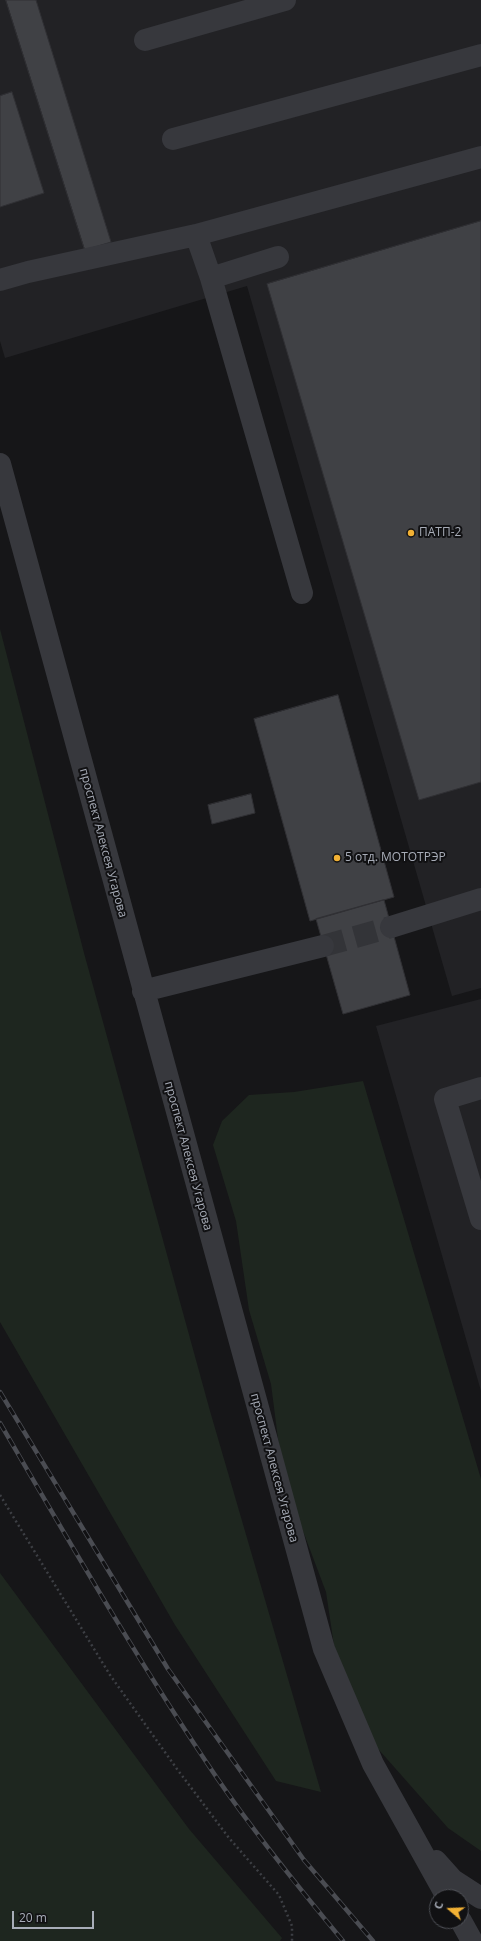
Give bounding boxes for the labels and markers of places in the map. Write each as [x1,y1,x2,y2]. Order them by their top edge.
place label: ПАТП-2 [419,526,461,540]
marker: ПАТП-2 [406,528,416,538]
place label: 5 отд. МОТОТРЭР [345,851,446,865]
marker: 5 отд. МОТОТРЭР [332,853,342,863]

